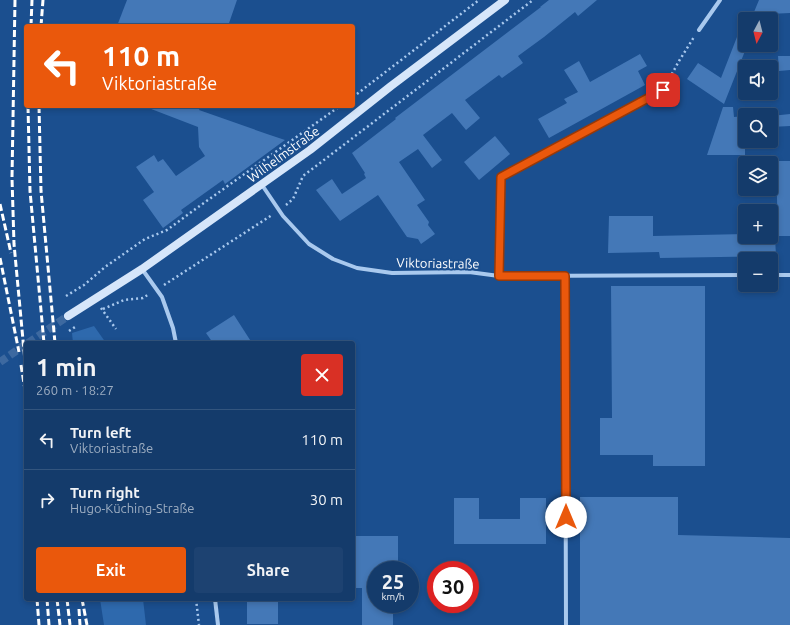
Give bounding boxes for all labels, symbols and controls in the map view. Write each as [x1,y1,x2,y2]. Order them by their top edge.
north arrow [738,12,778,52]
map controls [738,12,778,292]
icon: left [36,40,88,92]
text: 110 m [102,40,180,71]
button: sound [738,60,778,100]
text: Viktoriastraße [102,73,217,93]
pin [646,73,680,107]
icon: arrive [652,79,674,101]
button: search [738,108,778,148]
street label: Wilhelmstraße [244,123,322,185]
button: layers [738,156,778,196]
button: + [738,204,778,244]
button: − [738,252,778,292]
street label: Viktoriastraße [396,255,480,271]
text: 1 min [36,354,97,381]
button: close [301,354,343,396]
text: 260 m · 18:27 [36,383,114,397]
text: Turn left [70,424,131,441]
icon: left [36,429,58,451]
text: 110 m [301,431,343,448]
text: Viktoriastraße [70,441,153,455]
text: Turn right [70,484,140,501]
icon: right [36,489,58,511]
text: 30 m [310,491,343,508]
position arrow [545,496,587,538]
text: Hugo-Küching-Straße [70,501,194,515]
button: Exit [36,547,186,593]
button: Share [194,547,343,593]
speed limit sign: 30 [427,561,479,613]
text: 25 [382,570,404,593]
text: km/h [381,591,405,602]

